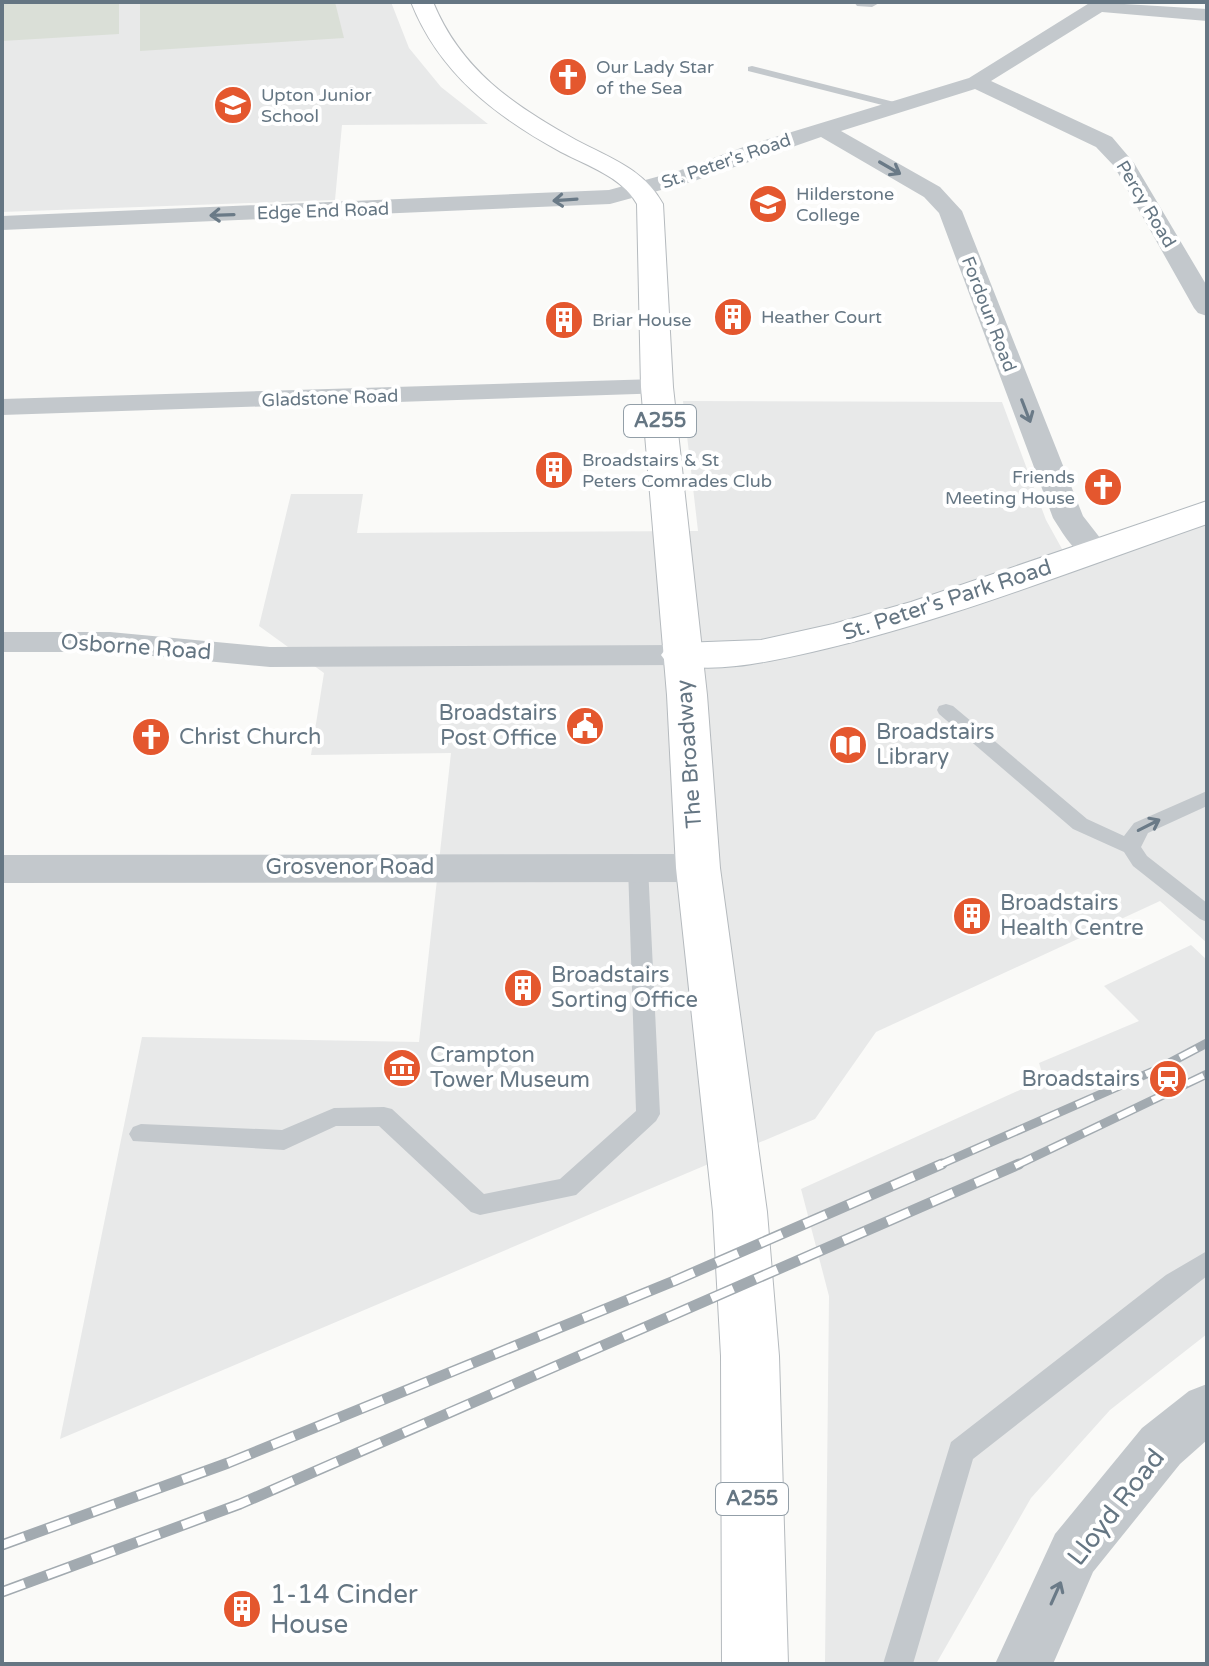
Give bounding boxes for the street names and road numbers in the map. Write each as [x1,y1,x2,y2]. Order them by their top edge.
street label: St. Peter's Road [658,129,794,193]
street label: Percy Road [1111,156,1181,252]
street label: Edge End Road [256,198,390,224]
street label: Fordoun Road [957,253,1021,375]
street label: Gladstone Road [261,385,399,411]
road number: A255 [624,405,696,437]
street label: St. Peter's Park Road [839,554,1055,646]
street label: Osborne Road [60,629,212,665]
street label: The Broadway [671,679,707,829]
street label: Grosvenor Road [266,854,434,880]
street label: Lloyd Road [1061,1443,1171,1571]
road number: A255 [716,1483,788,1515]

